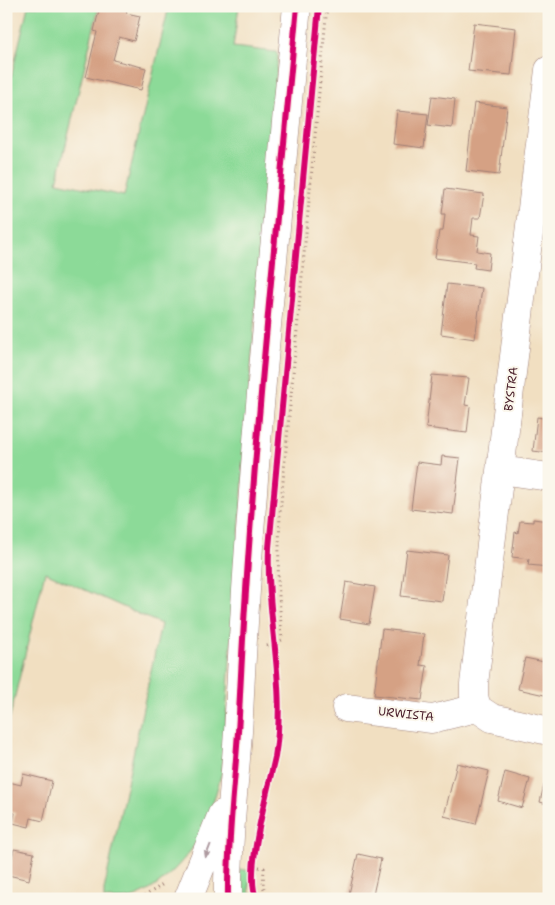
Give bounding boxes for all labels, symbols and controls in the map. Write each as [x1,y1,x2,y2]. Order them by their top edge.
street label: BYSTRA [500,366,522,412]
street label: URWISTA [377,703,435,725]
one-way arrow [204,844,211,859]

